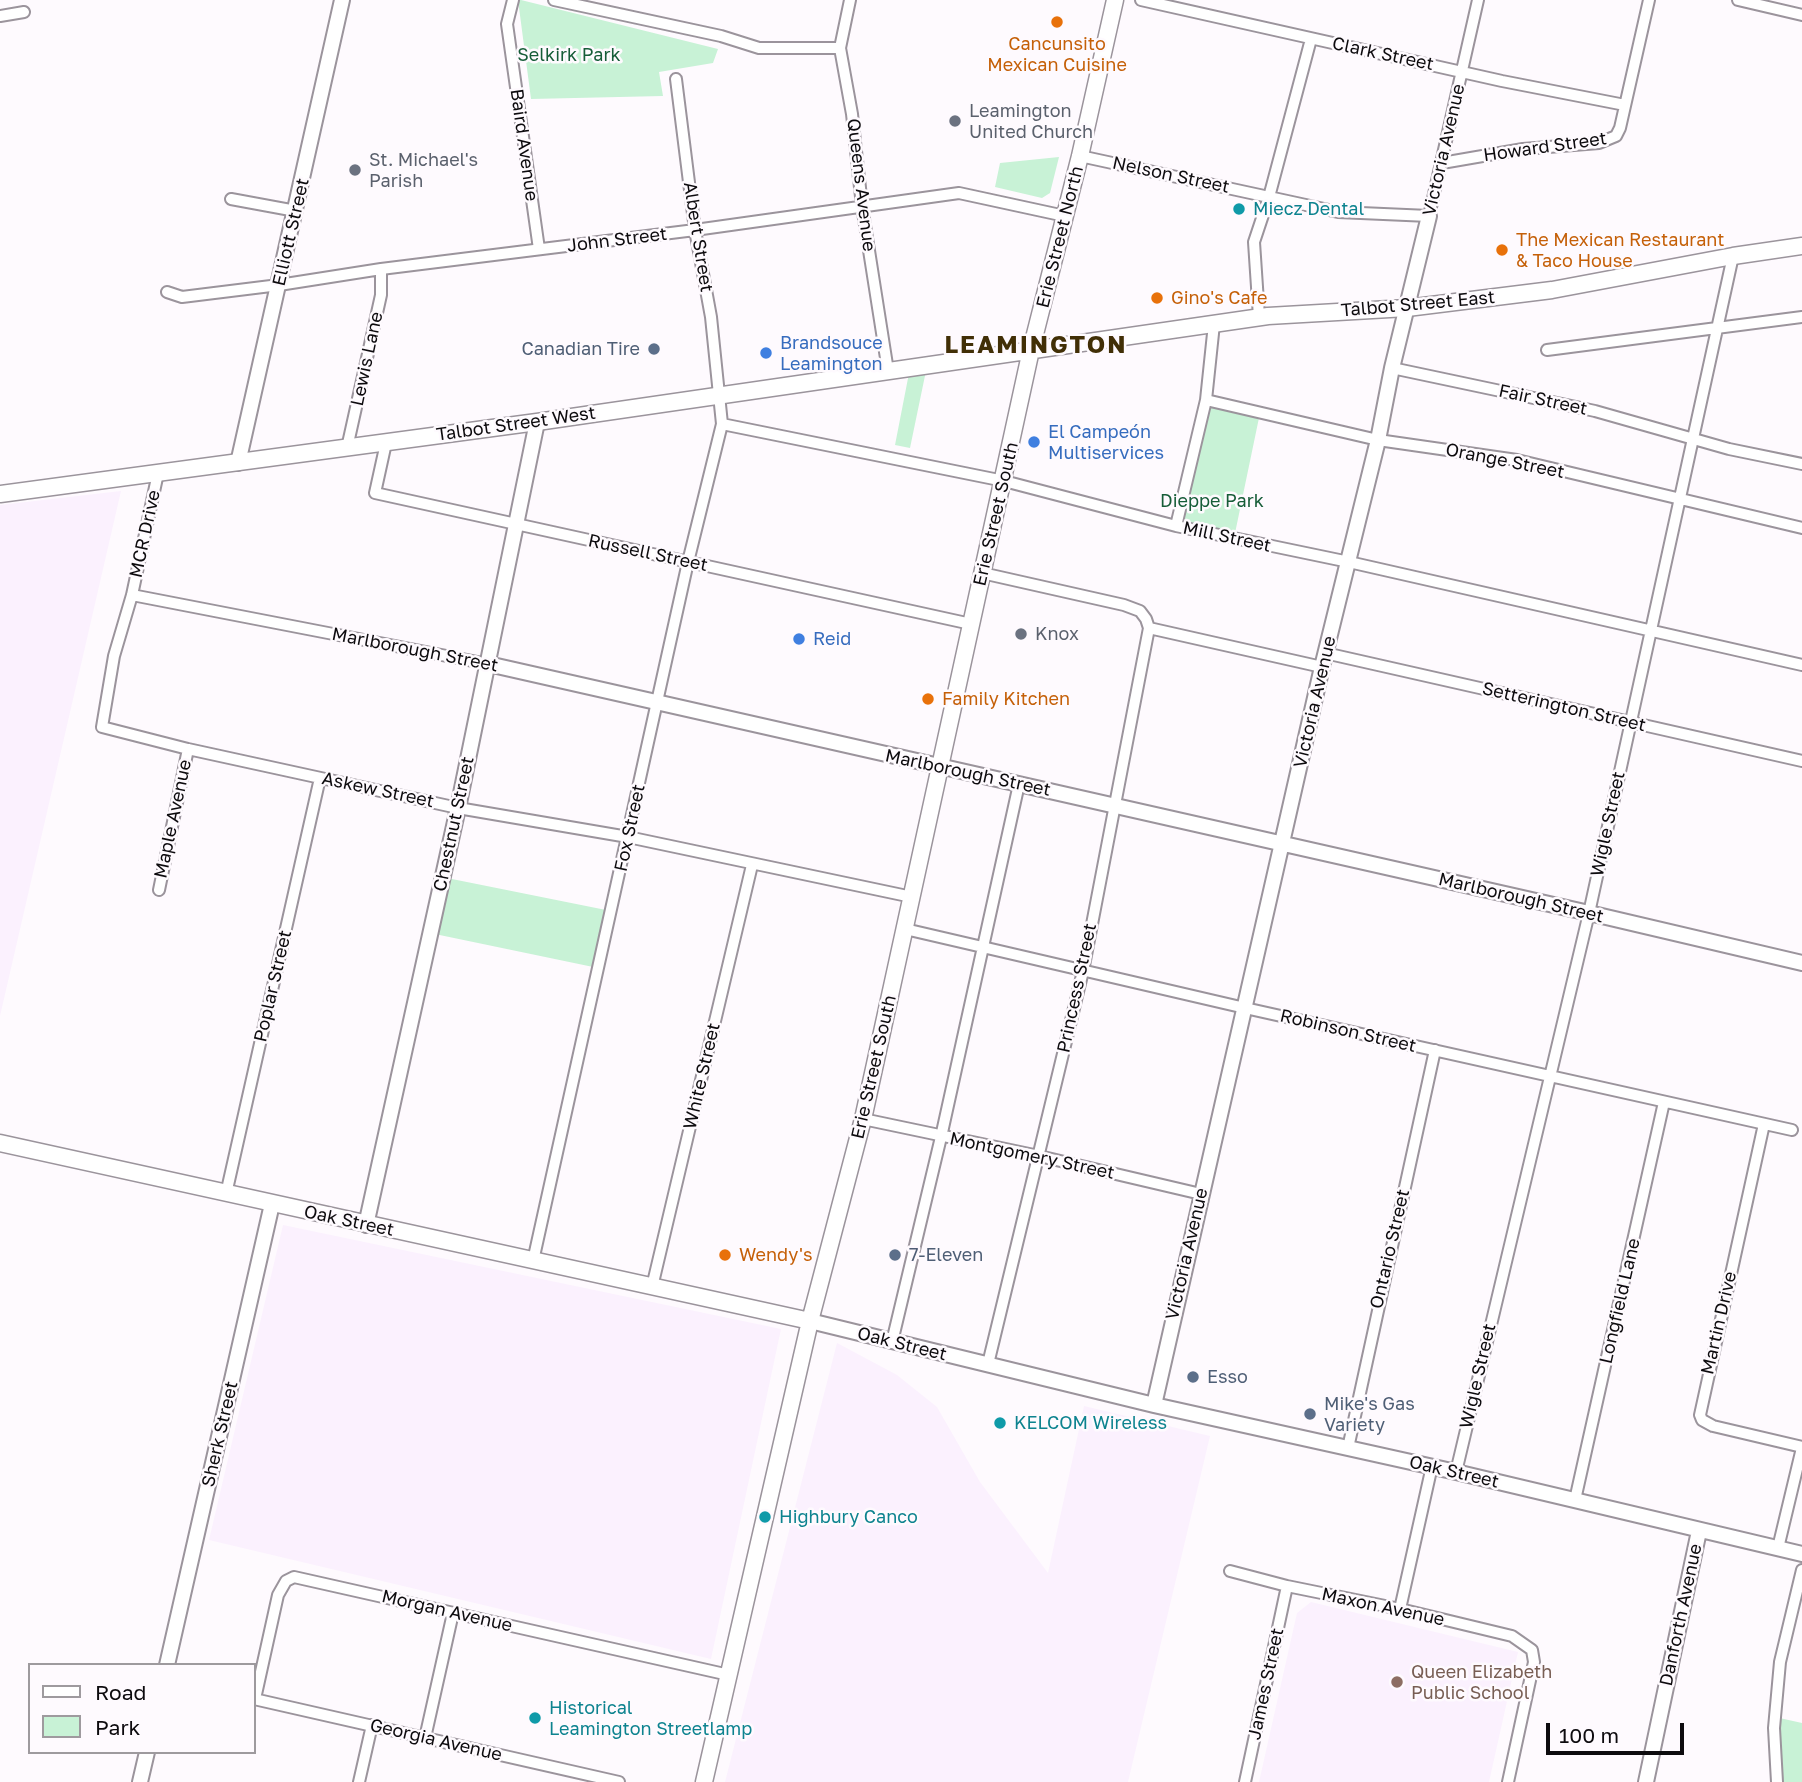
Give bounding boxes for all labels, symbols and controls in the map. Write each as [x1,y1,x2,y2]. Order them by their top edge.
marker: Cancunsito Mexican Cuisine [1049,14,1065,30]
place label: Cancunsito Mexican Cuisine [987,33,1127,76]
street label: Clark Street [1330,33,1436,75]
park label: Selkirk Park [517,44,621,66]
street label: Victoria Avenue [1418,82,1470,218]
street label: Baird Avenue [505,88,543,202]
place label: Leamington United Church [969,100,1093,142]
marker: Leamington United Church [947,113,963,129]
street label: Queens Avenue [842,117,880,253]
street label: Howard Street [1482,128,1608,166]
place label: St. Michael's Parish [369,149,478,192]
street label: Nelson Street [1111,152,1231,198]
marker: St. Michael's Parish [347,162,363,178]
street label: Erie Street North [1032,164,1088,310]
street label: Elliott Street [268,176,314,288]
street label: Albert Street [679,180,717,294]
place label: Miecz Dental [1253,198,1364,220]
marker: Miecz Dental [1231,201,1247,217]
street label: John Street [566,223,668,257]
place label: The Mexican Restaurant & Taco House [1516,229,1724,272]
marker: The Mexican Restaurant & Taco House [1494,242,1510,258]
place label: Gino's Cafe [1171,287,1267,309]
street label: Talbot Street East [1340,287,1496,321]
marker: Gino's Cafe [1149,290,1165,306]
street label: Lewis Lane [346,310,388,408]
district label: LEAMINGTON [946,331,1126,359]
place label: Brandsouce Leamington [780,332,883,374]
place label: Canadian Tire [521,338,640,360]
marker: Canadian Tire [646,341,662,357]
marker: Brandsouce Leamington [758,345,774,361]
street label: Fair Street [1497,380,1589,420]
street label: Talbot Street West [435,402,597,446]
place label: El Campeón Multiservices [1048,421,1164,464]
marker: El Campeón Multiservices [1026,434,1042,450]
street label: Orange Street [1444,439,1566,483]
street label: Erie Street South [969,440,1023,588]
street label: MCR Drive [125,488,165,580]
park label: Dieppe Park [1160,490,1264,512]
street label: Mill Street [1181,517,1273,557]
street label: Russell Street [586,530,710,576]
street label: Marlborough Street [330,623,500,677]
place label: Knox [1035,623,1079,645]
marker: Knox [1013,626,1029,642]
place label: Reid [813,628,851,650]
marker: Reid [791,631,807,647]
street label: Victoria Avenue [1289,634,1341,770]
street label: Setterington Street [1480,678,1648,736]
place label: Family Kitchen [942,688,1070,710]
marker: Family Kitchen [920,691,936,707]
street label: Marlborough Street [883,745,1053,801]
street label: Chestnut Street [429,755,479,893]
street label: Maple Avenue [150,758,196,880]
street label: Askew Street [320,768,436,812]
street label: Wigle Street [1586,769,1630,879]
street label: Fox Street [610,782,650,874]
street label: Marlborough Street [1436,868,1606,928]
street label: Princess Street [1053,921,1101,1055]
street label: Poplar Street [250,928,296,1044]
street label: Erie Street South [847,993,901,1141]
street label: Robinson Street [1278,1005,1418,1057]
street label: White Street [679,1021,725,1131]
street label: Montgomery Street [948,1128,1116,1184]
street label: Victoria Avenue [1161,1186,1213,1322]
street label: Ontario Street [1366,1187,1414,1311]
street label: Oak Street [302,1201,396,1241]
street label: Longfield Lane [1595,1236,1645,1366]
place label: Wendy's [739,1244,812,1266]
place label: 7-Eleven [909,1244,983,1266]
marker: Wendy's [717,1247,733,1263]
marker: 7-Eleven [887,1247,903,1263]
street label: Martin Drive [1697,1269,1741,1377]
street label: Wigle Street [1455,1321,1501,1431]
street label: Oak Street [855,1322,949,1366]
place label: Esso [1207,1366,1248,1388]
marker: Esso [1185,1369,1201,1385]
street label: Sherk Street [197,1379,243,1489]
place label: Mike's Gas Variety [1324,1393,1415,1436]
marker: Mike's Gas Variety [1302,1406,1318,1422]
place label: KELCOM Wireless [1014,1412,1167,1434]
marker: KELCOM Wireless [992,1415,1008,1431]
street label: Oak Street [1407,1451,1501,1493]
place label: Highbury Canco [779,1506,918,1528]
marker: Highbury Canco [757,1509,773,1525]
street label: Danforth Avenue [1655,1542,1707,1688]
street label: Maxon Avenue [1320,1583,1446,1631]
street label: Morgan Avenue [380,1585,514,1637]
street label: James Street [1244,1626,1288,1742]
place label: Queen Elizabeth Public School [1411,1661,1552,1704]
legend [28,1663,256,1754]
marker: Queen Elizabeth Public School [1389,1674,1405,1690]
text: Road [95,1679,146,1705]
place label: Historical Leamington Streetlamp [549,1697,752,1740]
scale bar [1550,1708,1688,1752]
marker: Historical Leamington Streetlamp [527,1710,543,1726]
text: Park [95,1714,140,1740]
street label: Georgia Avenue [368,1714,504,1766]
text: 100 m [1559,1722,1619,1748]

